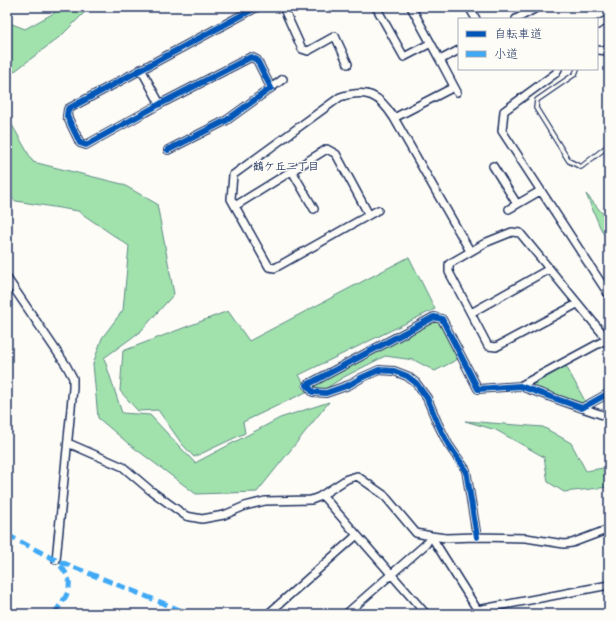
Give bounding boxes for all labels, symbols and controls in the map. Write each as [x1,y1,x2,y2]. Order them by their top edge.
legend [458,18,598,70]
text: 自転車道 [494,27,542,42]
text: 小道 [494,47,518,62]
district label: 鶴ケ丘二丁目 [253,160,319,173]

